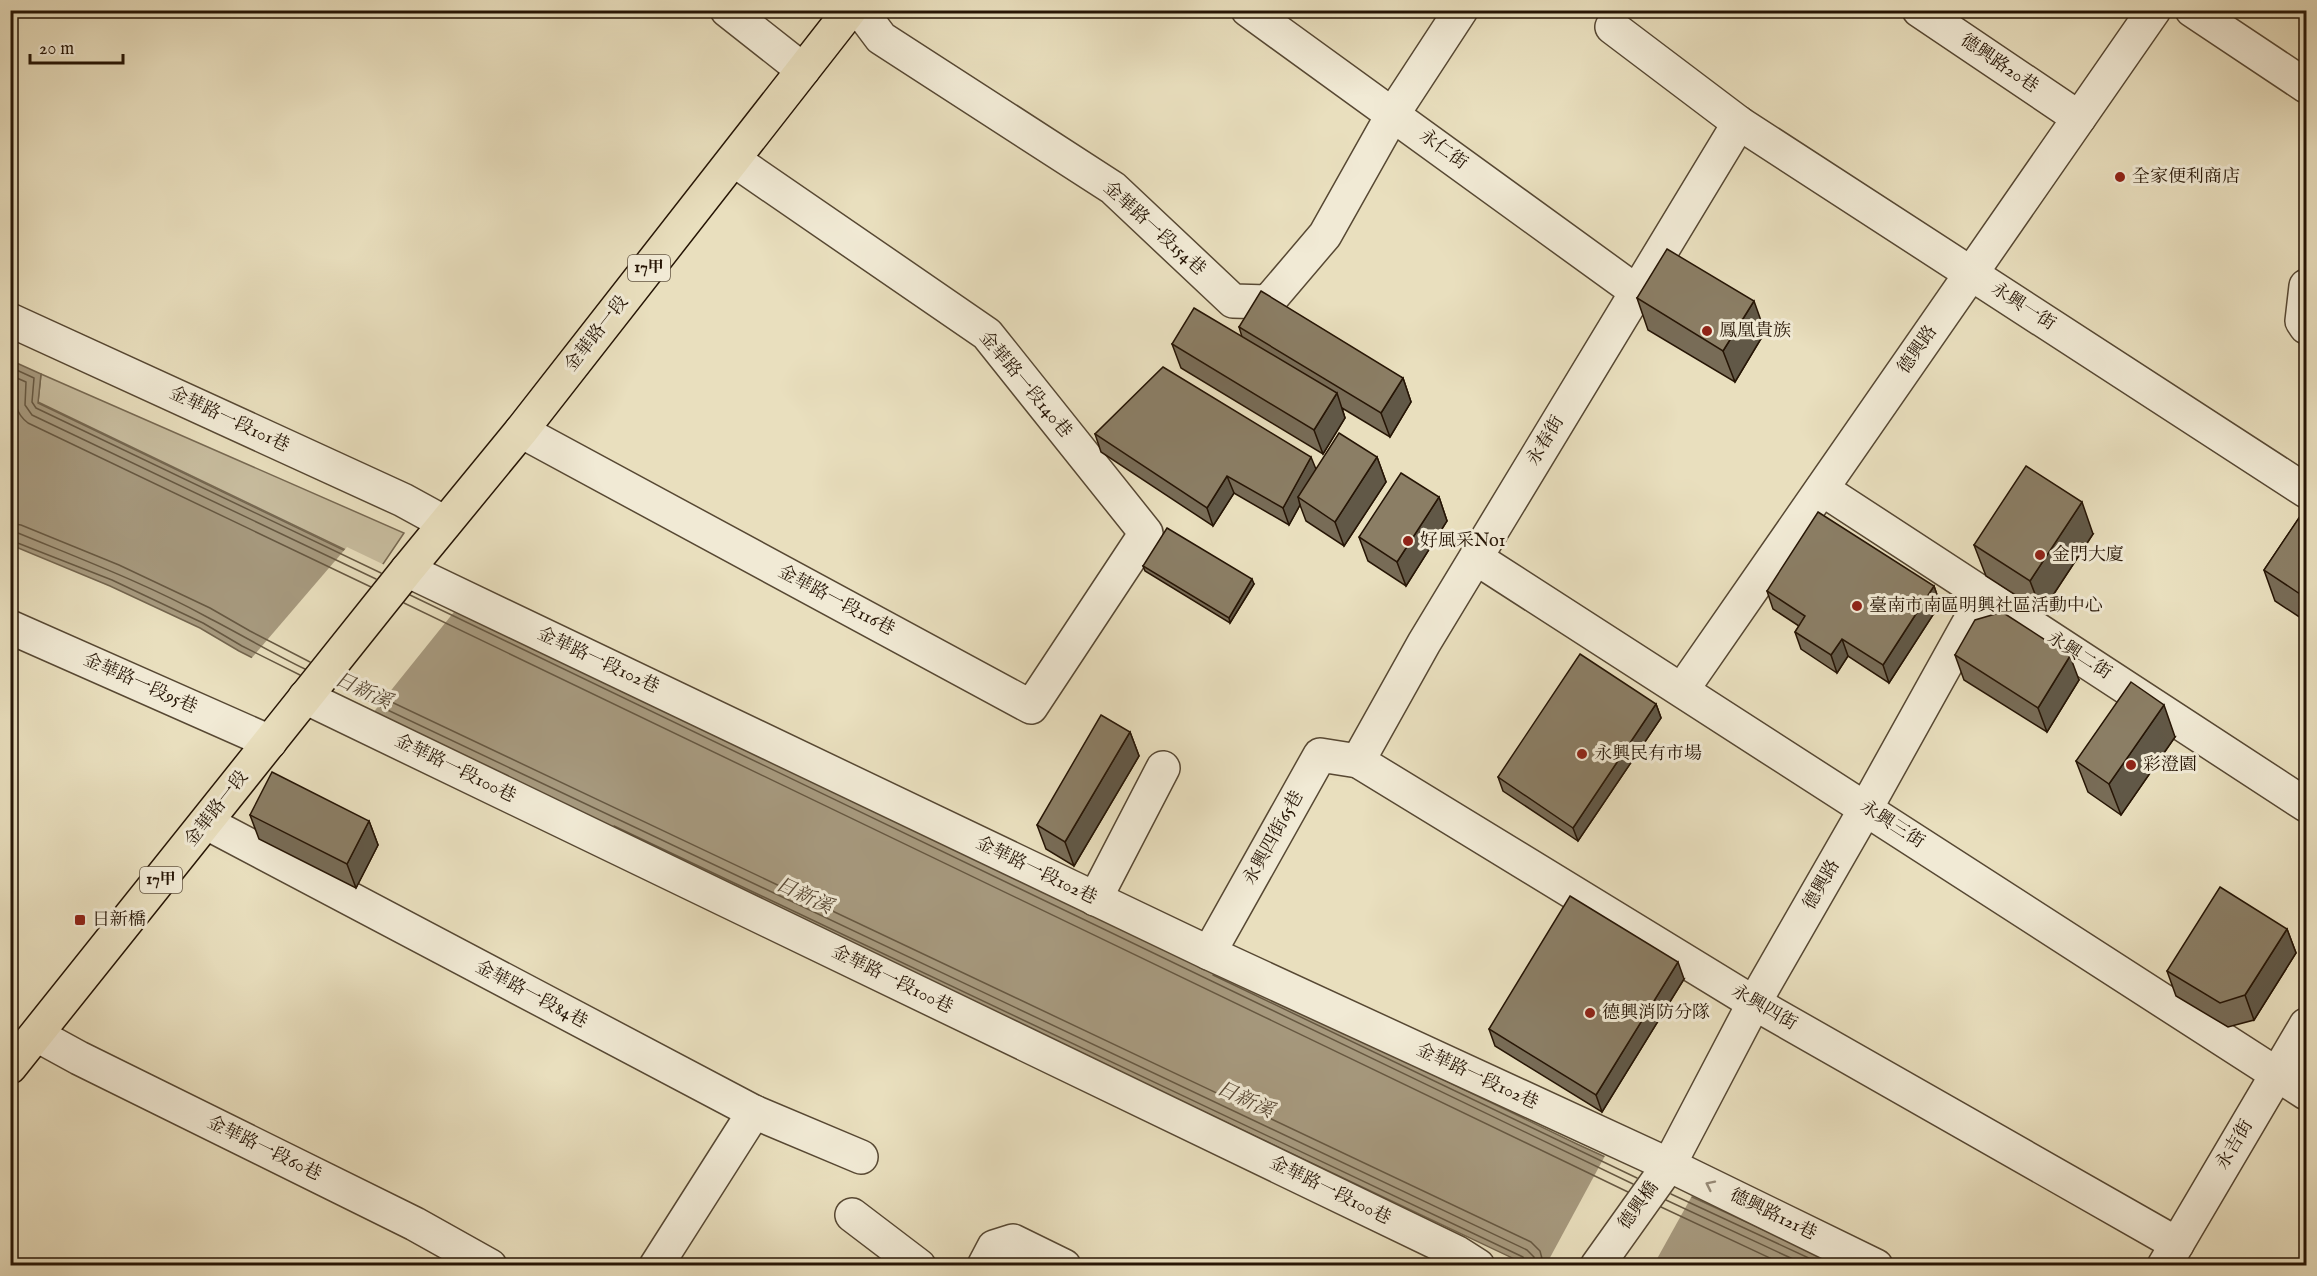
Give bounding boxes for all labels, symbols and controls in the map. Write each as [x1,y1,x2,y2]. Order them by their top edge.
scale bar [30,27,123,65]
street label: 德興路20巷 [1956,29,2042,99]
text: 20 m [39,38,74,61]
street label: 永仁街 [1414,125,1472,175]
place label: 全家便利商店 [2132,166,2240,189]
marker: 全家便利商店 [2113,170,2127,184]
street label: 金華路一段154巷 [1098,177,1210,281]
road number: 17甲 [628,255,670,281]
street label: 永興一街 [1987,278,2059,336]
street label: 金華路一段 [560,291,634,377]
place label: 鳳凰貴族 [1719,320,1791,343]
street label: 德興路 [1893,321,1943,379]
marker: 鳳凰貴族 [1700,324,1714,338]
street label: 金華路一段140巷 [974,327,1076,443]
street label: 金華路一段101巷 [165,382,293,458]
street label: 永春街 [1522,412,1570,470]
place label: 好風采No1 [1420,530,1505,553]
marker: 好風采No1 [1401,534,1415,548]
place label: 金門大廈 [2052,544,2124,567]
marker: 金門大廈 [2033,548,2047,562]
street label: 金華路一段116巷 [774,561,898,641]
place label: 臺南市南區明興社區活動中心 [1869,595,2103,618]
marker: 臺南市南區明興社區活動中心 [1850,599,1864,613]
street label: 金華路一段102巷 [533,623,663,699]
street label: 永興二街 [2043,627,2115,685]
street label: 金華路一段95巷 [79,649,201,719]
water label: 日新溪 [331,667,397,716]
street label: 金華路一段100巷 [390,730,520,808]
place label: 永興民有市場 [1594,743,1702,766]
marker: 永興民有市場 [1575,747,1589,761]
place label: 彩澄園 [2143,754,2197,777]
marker: 彩澄園 [2124,758,2138,772]
street label: 金華路一段 [180,766,254,852]
street label: 永興四街65巷 [1239,787,1309,889]
street label: 永興三街 [1856,796,1928,854]
street label: 金華路一段102巷 [972,832,1100,910]
street label: 德興路 [1799,856,1845,914]
road number: 17甲 [140,867,182,893]
water label: 日新溪 [772,872,838,921]
place label: 日新橋 [92,909,146,932]
marker: 日新橋 [73,913,87,927]
street label: 金華路一段100巷 [827,941,957,1019]
street label: 金華路一段84巷 [471,956,591,1034]
street label: 永興四街 [1727,980,1801,1036]
place label: 德興消防分隊 [1602,1002,1710,1025]
marker: 德興消防分隊 [1583,1006,1597,1020]
street label: 金華路一段102巷 [1412,1039,1542,1115]
water label: 日新溪 [1213,1076,1279,1125]
street label: 金華路一段60巷 [203,1111,325,1187]
street label: 永吉街 [2211,1116,2259,1174]
street label: 金華路一段100巷 [1265,1152,1395,1230]
street label: 德興橋 [1614,1177,1664,1235]
one-way arrow [1706,1181,1717,1192]
street label: 德興路121巷 [1726,1184,1820,1246]

